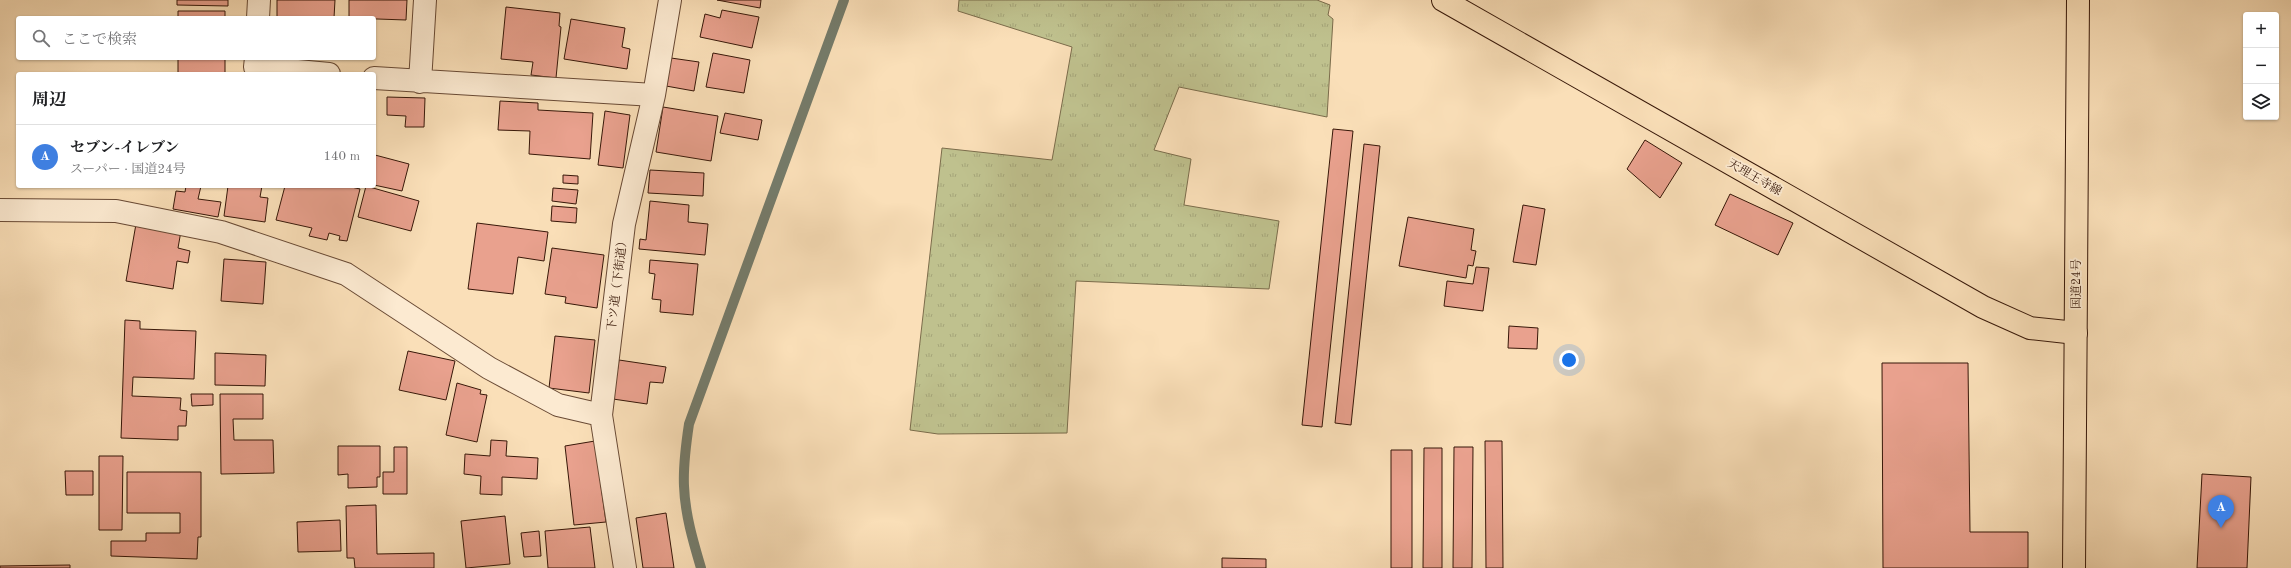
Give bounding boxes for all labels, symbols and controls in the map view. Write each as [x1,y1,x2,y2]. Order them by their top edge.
map controls [2243,12,2279,120]
button: + [2243,12,2279,48]
search box [16,16,376,60]
icon: search [30,27,52,49]
text: ここで検索 [62,33,137,48]
button: − [2243,48,2279,84]
button: layers [2243,84,2279,120]
text: 周辺 [32,92,66,109]
text: セブン-イレブン [70,141,179,156]
text: A [40,150,50,163]
text: 140 m [323,150,360,163]
street label: 天理王寺線 [1726,156,1784,198]
text: スーパー · 国道24号 [70,163,186,176]
street label: 下ツ道（下街道） [604,234,630,332]
street label: 国道24号 [2069,259,2083,309]
your location [1559,350,1579,370]
pin: A [2208,495,2234,528]

